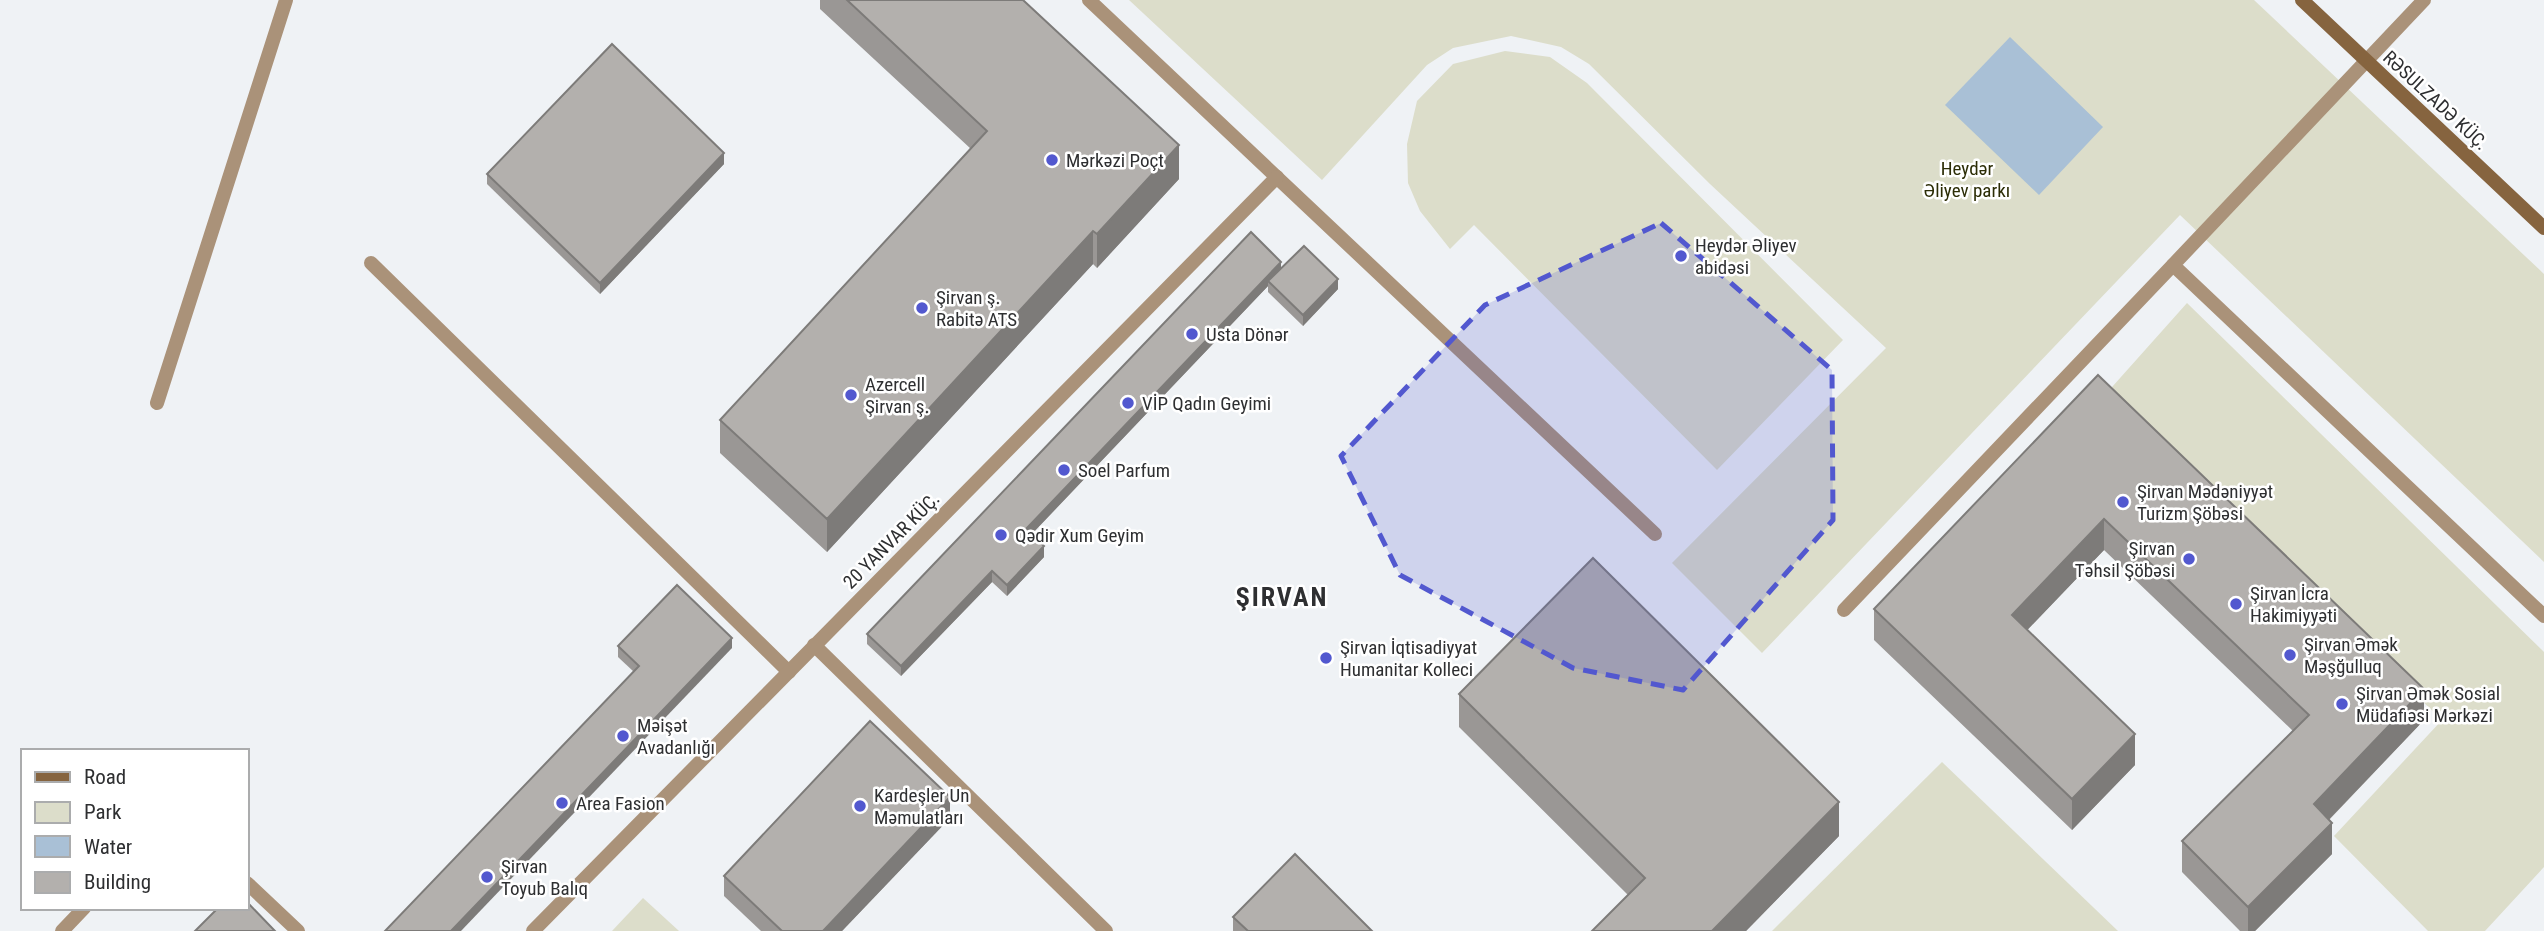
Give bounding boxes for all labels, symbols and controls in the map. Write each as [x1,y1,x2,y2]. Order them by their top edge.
street label: RƏSULZADƏ KÜÇ. [2378,46,2493,155]
place label: Mərkəzi Poçt [1066,149,1164,172]
marker: Mərkəzi Poçt [1044,152,1060,168]
park label: Heydər Əliyev parkı [1924,157,2010,202]
place label: Heydər Əliyev abidəsi [1695,234,1797,279]
marker: Heydər Əliyev abidəsi [1673,248,1689,264]
place label: Şirvan ş. Rabitə ATS [936,286,1017,331]
marker: Şirvan ş. Rabitə ATS [914,300,930,316]
place label: Usta Dönər [1206,323,1289,346]
marker: Usta Dönər [1184,326,1200,342]
place label: Azercell Şirvan ş. [865,373,930,418]
marker: Azercell Şirvan ş. [843,387,859,403]
place label: VİP Qadın Geyimi [1142,392,1271,415]
marker: VİP Qadın Geyimi [1120,395,1136,411]
place label: Soel Parfum [1078,459,1170,482]
marker: Soel Parfum [1056,462,1072,478]
place label: Şirvan Mədəniyyət Turizm Şöbəsi [2137,480,2273,525]
street label: 20 YANVAR KÜÇ. [838,487,944,593]
marker: Şirvan Mədəniyyət Turizm Şöbəsi [2115,494,2131,510]
place label: Qədir Xum Geyim [1015,524,1144,547]
marker: Qədir Xum Geyim [993,527,1009,543]
place label: Şirvan Təhsil Şöbəsi [2075,537,2175,582]
marker: Şirvan Təhsil Şöbəsi [2181,551,2197,567]
district label: ŞIRVAN [1236,582,1328,612]
place label: Şirvan İcra Hakimiyyəti [2250,582,2337,627]
marker: Şirvan İcra Hakimiyyəti [2228,596,2244,612]
place label: Şirvan Əmək Məşğulluq [2304,633,2398,678]
place label: Şirvan İqtisadiyyat Humanitar Kolleci [1340,636,1477,681]
marker: Şirvan Əmək Məşğulluq [2282,647,2298,663]
marker: Şirvan İqtisadiyyat Humanitar Kolleci [1318,650,1334,666]
place label: Şirvan Əmək Sosial Müdafiəsi Mərkəzi [2356,682,2500,727]
marker: Şirvan Əmək Sosial Müdafiəsi Mərkəzi [2334,696,2350,712]
place label: Məişət Avadanlığı [637,714,715,759]
marker: Məişət Avadanlığı [615,728,631,744]
legend [21,749,248,910]
text: Road [84,765,126,789]
place label: Kardeşler Un Məmulatları [874,784,969,829]
place label: Area Fasion [576,792,665,815]
marker: Area Fasion [554,795,570,811]
marker: Kardeşler Un Məmulatları [852,798,868,814]
text: Park [84,800,122,824]
text: Water [84,835,132,859]
place label: Şirvan Toyub Balıq [501,855,588,900]
marker: Şirvan Toyub Balıq [479,869,495,885]
text: Building [84,870,151,894]

